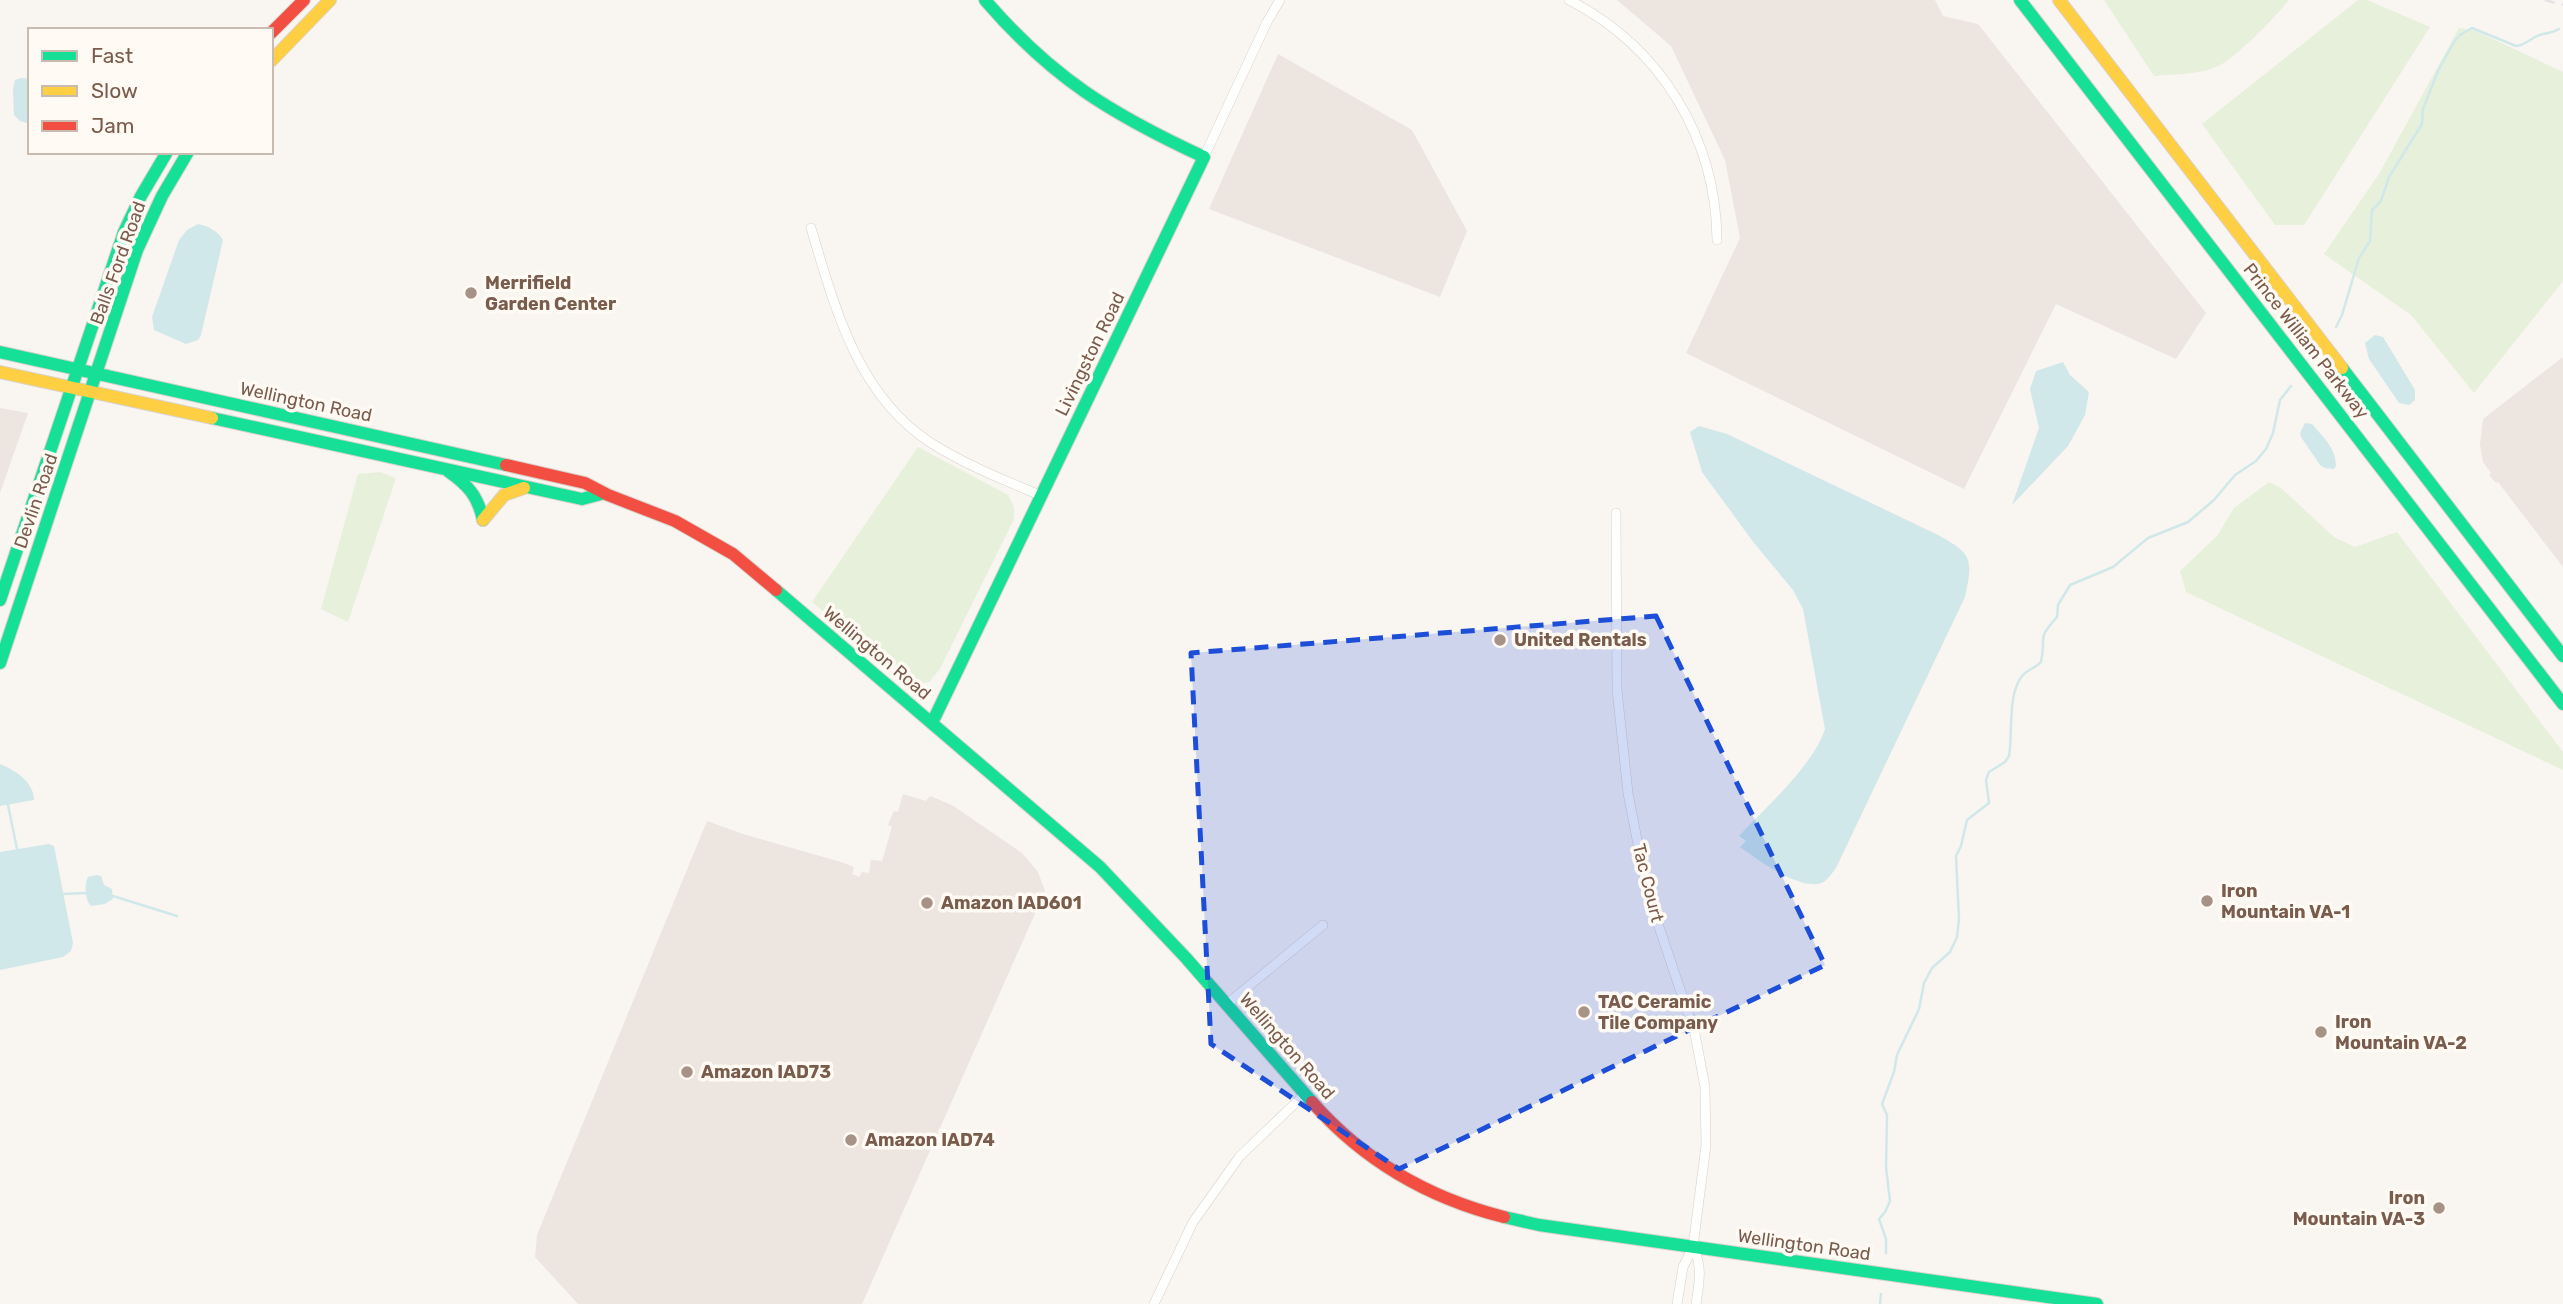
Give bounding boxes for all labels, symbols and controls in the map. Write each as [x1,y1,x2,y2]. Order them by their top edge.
legend [28,28,273,154]
text: Fast [91,43,133,68]
text: Slow [91,78,138,103]
text: Jam [91,113,135,138]
street label: Balls Ford Road [86,198,150,328]
street label: Prince William Parkway [2238,259,2374,423]
place label: Merrifield Garden Center [485,272,616,315]
marker: Merrifield Garden Center [463,285,479,301]
street label: Livingston Road [1051,289,1129,419]
street label: Wellington Road [238,377,374,427]
street label: Devlin Road [10,451,62,551]
street label: Wellington Road [819,601,935,705]
place label: United Rentals [1514,629,1647,651]
marker: United Rentals [1492,632,1508,648]
street label: Tac Court [1628,841,1668,925]
place label: Iron Mountain VA-1 [2221,880,2350,923]
place label: Amazon IAD601 [941,892,1082,914]
marker: Iron Mountain VA-1 [2199,893,2215,909]
marker: Amazon IAD601 [919,895,935,911]
street label: Wellington Road [1235,988,1339,1104]
place label: TAC Ceramic Tile Company [1598,991,1718,1034]
marker: TAC Ceramic Tile Company [1576,1004,1592,1020]
place label: Iron Mountain VA-2 [2335,1011,2467,1054]
marker: Iron Mountain VA-2 [2313,1024,2329,1040]
place label: Amazon IAD73 [701,1061,831,1083]
marker: Amazon IAD73 [679,1064,695,1080]
place label: Amazon IAD74 [865,1129,995,1151]
marker: Amazon IAD74 [843,1132,859,1148]
place label: Iron Mountain VA-3 [2293,1187,2425,1230]
marker: Iron Mountain VA-3 [2431,1200,2447,1216]
street label: Wellington Road [1736,1225,1872,1265]

